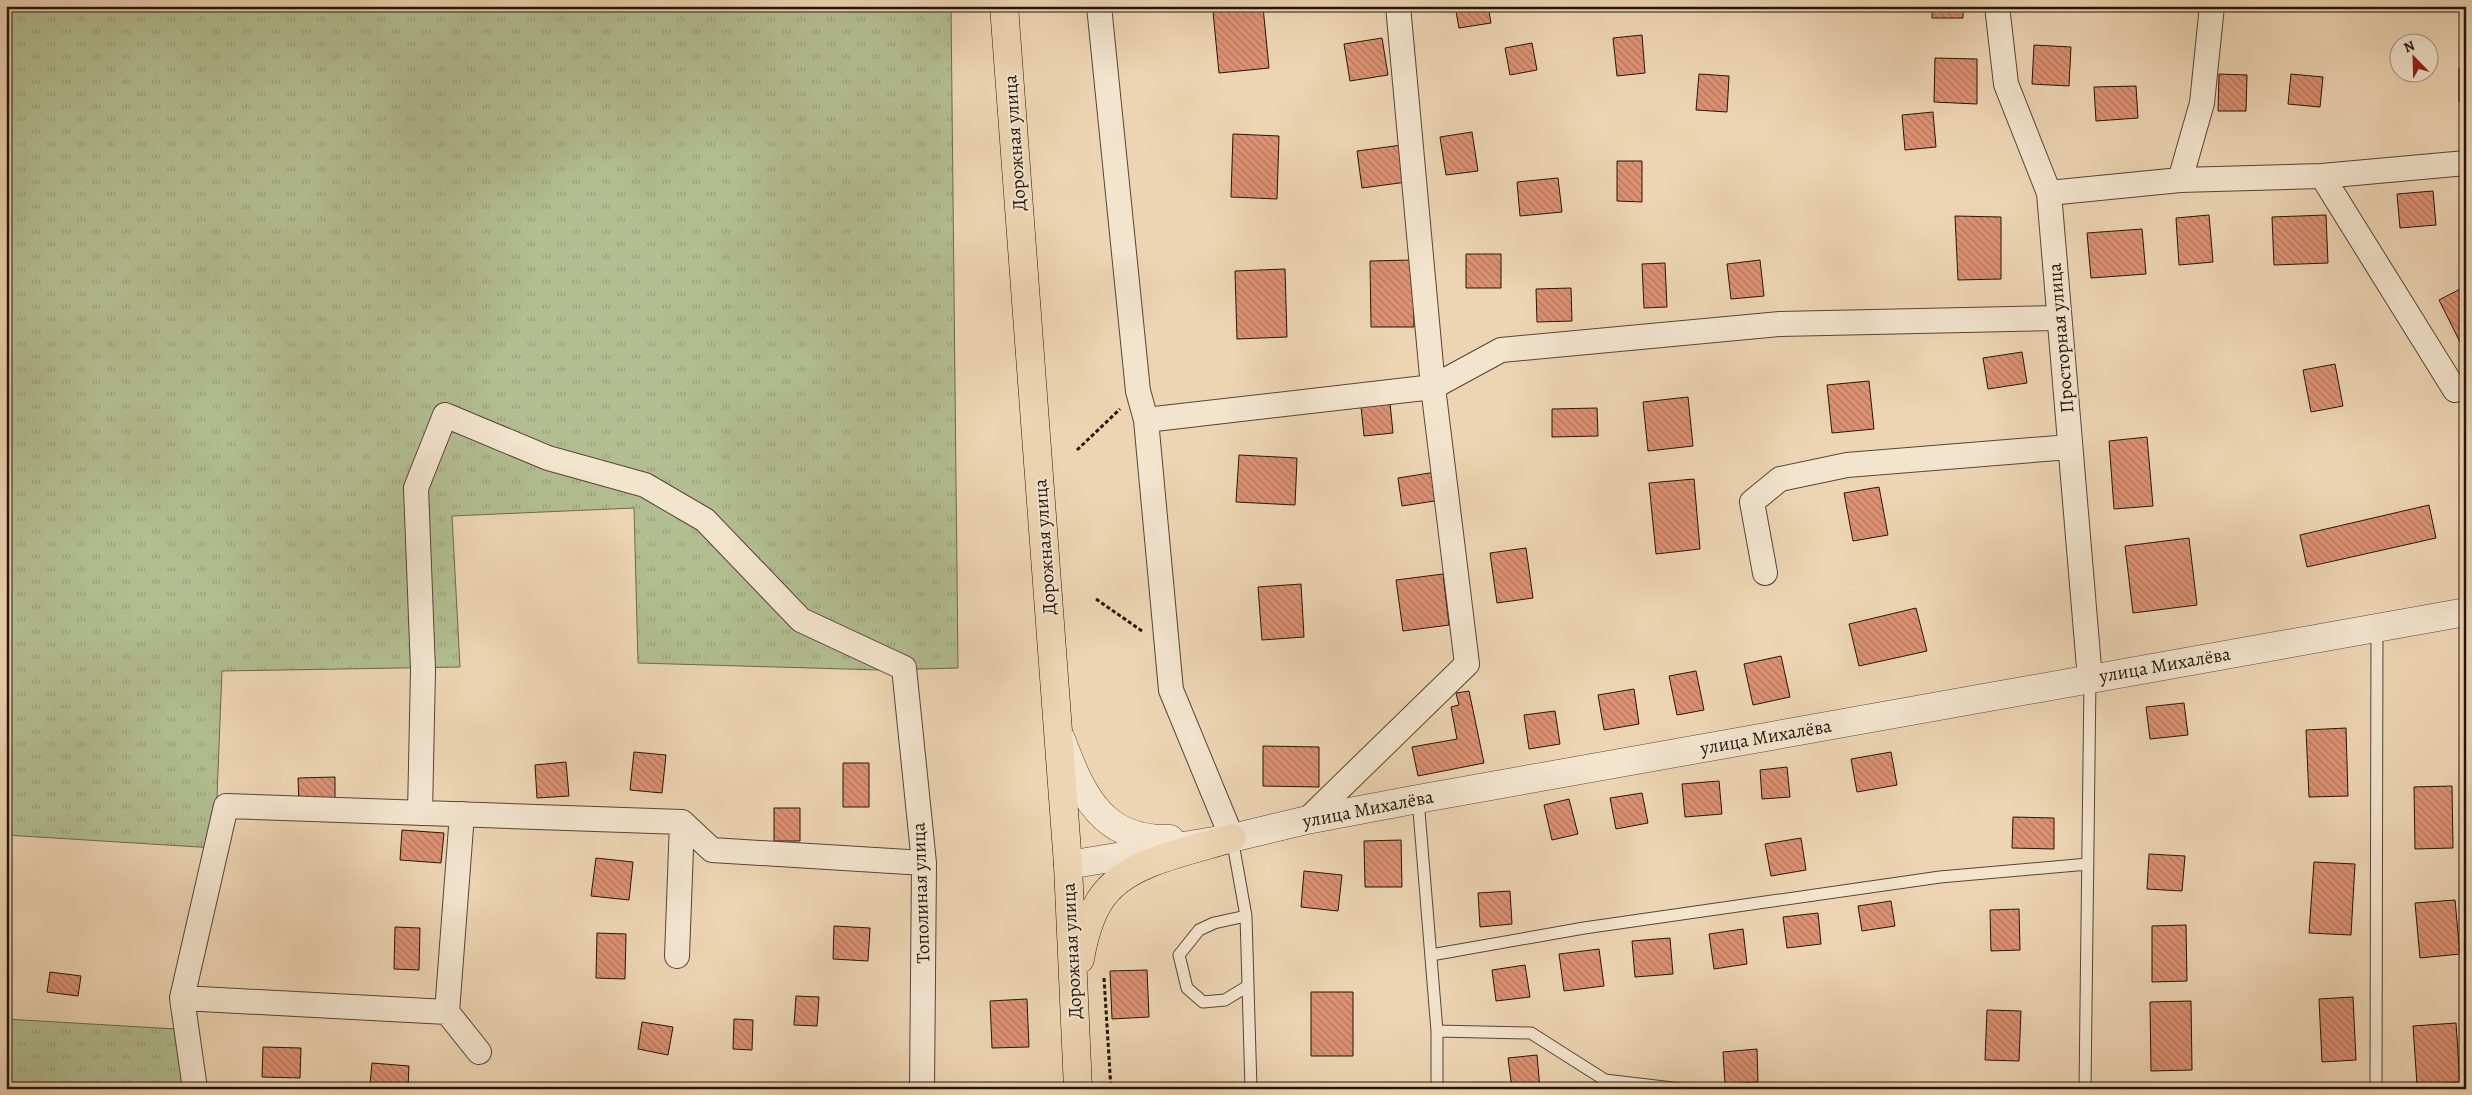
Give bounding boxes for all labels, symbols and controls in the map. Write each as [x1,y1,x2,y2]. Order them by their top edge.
north arrow [2390,32,2440,82]
text: N [2401,36,2418,57]
street label: Дорожная улица [997,74,1033,212]
street label: Просторная улица [2041,262,2081,414]
street label: Дорожная улица [1027,478,1063,616]
street label: улица Михалёва [2096,641,2233,690]
street label: улица Михалёва [1697,713,1834,762]
street label: улица Михалёва [1299,784,1436,835]
street label: Тополиная улица [906,822,936,964]
street label: Дорожная улица [1055,882,1089,1020]

